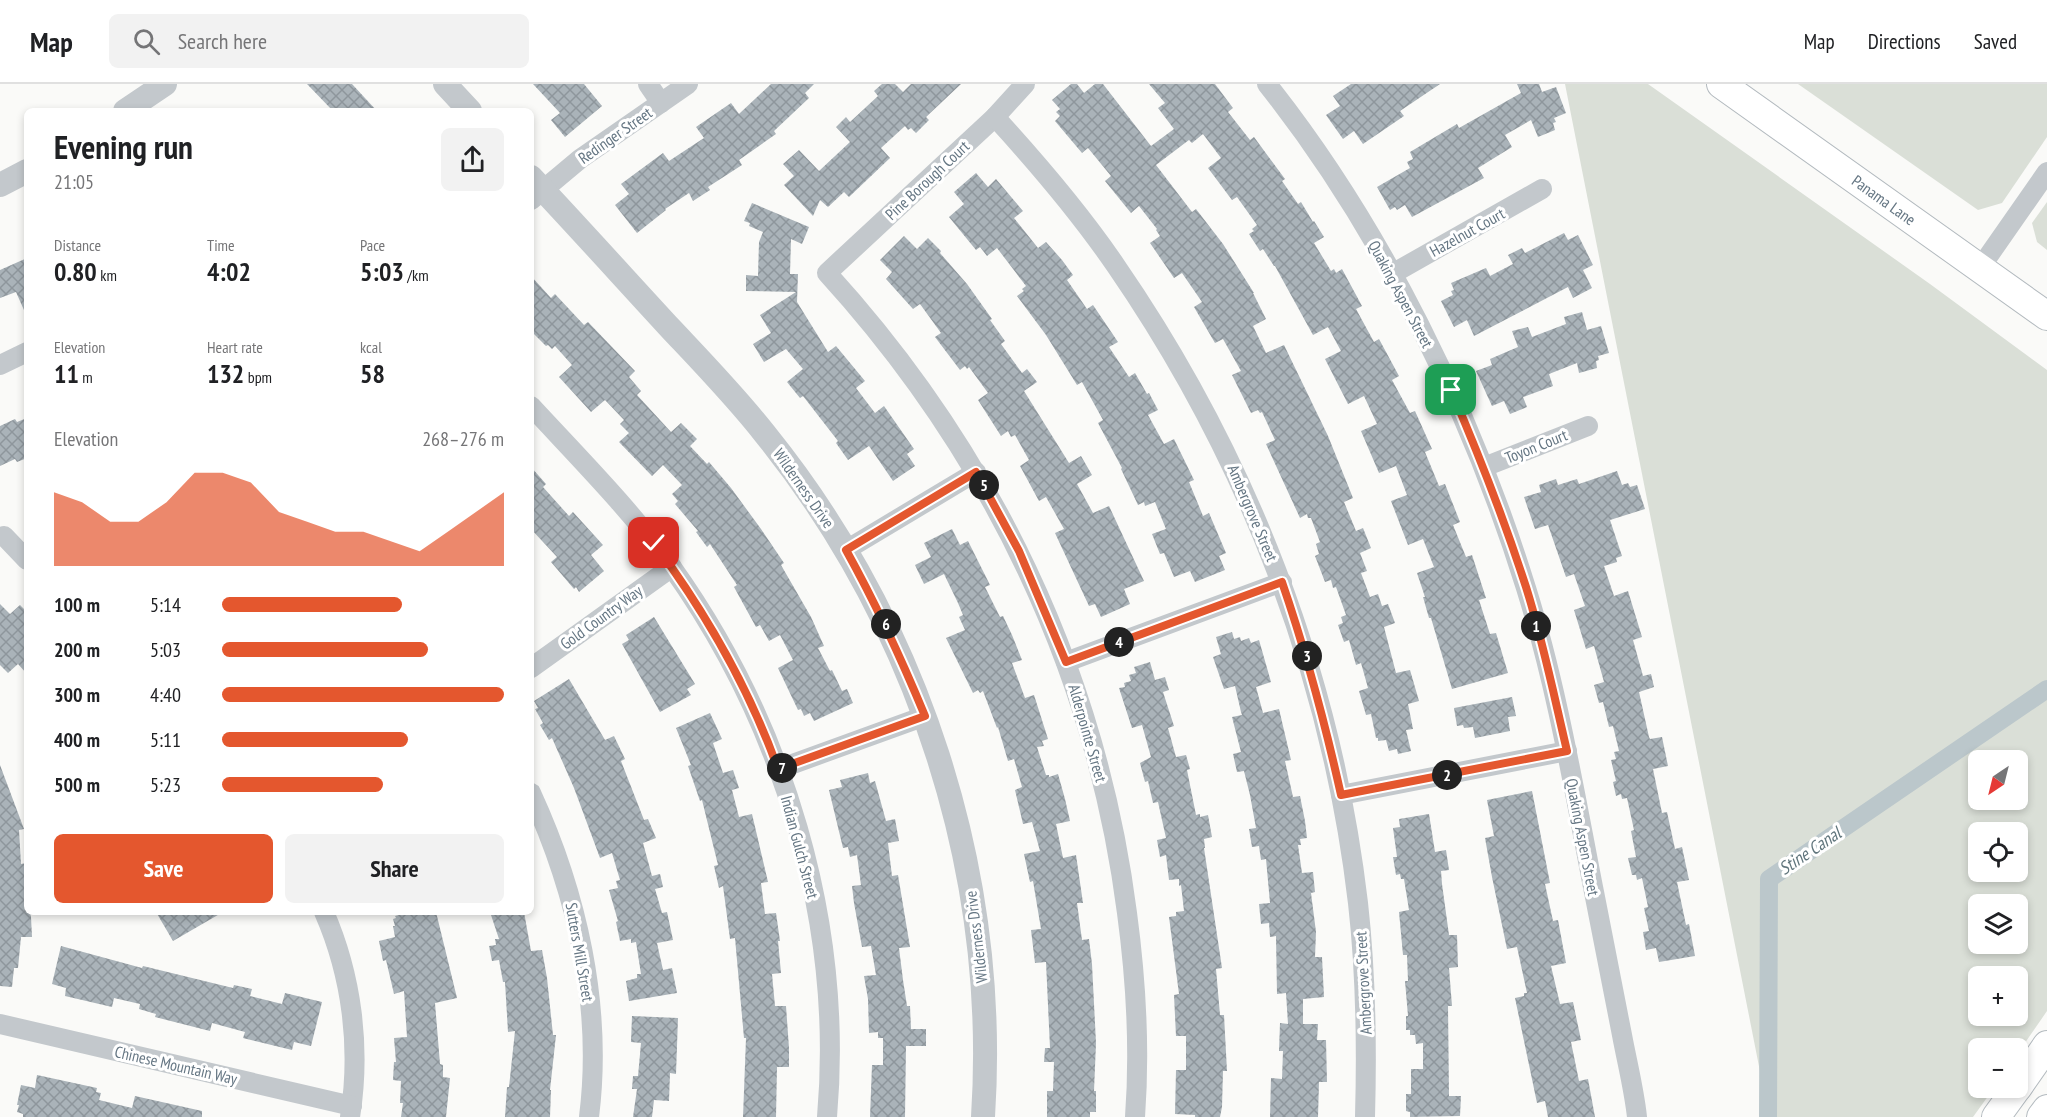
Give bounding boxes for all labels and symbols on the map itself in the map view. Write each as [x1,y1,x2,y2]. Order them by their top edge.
street label: Redinger Street [574,102,656,168]
street label: Pine Borough Court [881,136,974,224]
street label: Panama Lane [1848,171,1920,229]
street label: Hazelnut Court [1426,203,1508,261]
street label: Quaking Aspen Street [1364,237,1438,352]
pin [1425,364,1476,415]
street label: Toyon Court [1502,424,1571,468]
street label: Wilderness Drive [769,444,839,532]
street label: Ambergrove Street [1224,462,1283,565]
pin: 5 [969,470,999,500]
pin [628,517,679,568]
street label: Gold Country Way [556,580,646,654]
pin: 6 [871,609,901,639]
pin: 1 [1521,611,1551,641]
pin: 4 [1104,627,1134,657]
pin: 3 [1292,641,1322,671]
street label: Alderpointe Street [1064,682,1112,785]
north arrow [1968,750,2028,810]
pin: 7 [767,753,797,783]
pin: 2 [1432,760,1462,790]
street label: Quaking Aspen Street [1562,777,1604,898]
street label: Indian Gulch Street [777,793,824,901]
water label: Stine Canal [1774,820,1847,880]
street label: Wilderness Drive [960,890,992,984]
street label: Sutters Mill Street [561,901,599,1004]
street label: Ambergrove Street [1350,930,1376,1035]
street label: Chinese Mountain Way [113,1041,239,1089]

